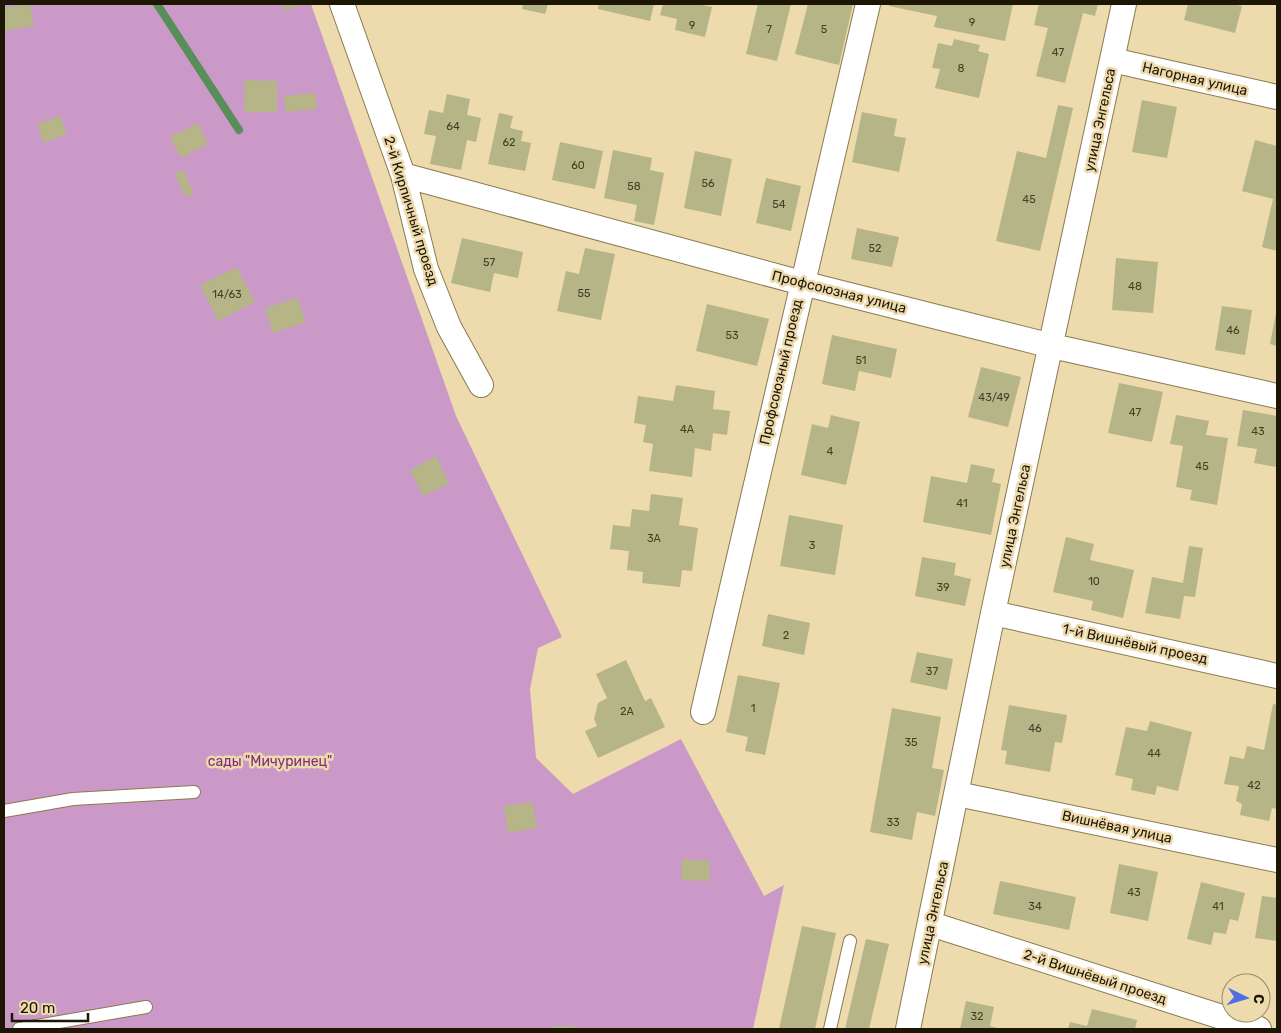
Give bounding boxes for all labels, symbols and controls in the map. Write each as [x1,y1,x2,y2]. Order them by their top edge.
house number: 9 [969,16,975,29]
house number: 9 [689,19,695,32]
house number: 7 [766,23,772,36]
house number: 5 [821,23,828,36]
house number: 47 [1052,46,1064,59]
street label: Нагорная улица [1141,59,1249,99]
house number: 8 [958,62,965,75]
street label: улица Энгельса [1081,67,1119,173]
house number: 64 [446,120,460,133]
street label: 2-й Кирпичный проезд [380,134,442,288]
house number: 62 [502,136,516,149]
house number: 60 [571,159,585,172]
house number: 56 [701,177,715,190]
house number: 58 [627,180,641,193]
house number: 45 [1022,193,1036,206]
house number: 54 [772,198,786,211]
house number: 52 [869,242,882,255]
house number: 57 [483,256,495,269]
street label: Профсоюзная улица [770,267,908,317]
house number: 48 [1128,280,1142,293]
house number: 55 [577,287,591,300]
house number: 14/63 [212,288,242,301]
street label: Профсоюзный проезд [756,298,806,446]
house number: 46 [1226,324,1240,337]
house number: 53 [725,329,739,342]
house number: 51 [855,354,867,367]
house number: 43/49 [978,391,1010,404]
house number: 47 [1129,406,1141,419]
house number: 4А [680,423,695,436]
house number: 43 [1251,425,1265,438]
house number: 4 [827,445,834,458]
house number: 45 [1195,460,1209,473]
street label: улица Энгельса [996,463,1034,569]
house number: 41 [956,497,968,510]
house number: 3А [647,532,662,545]
house number: 3 [809,539,816,552]
house number: 10 [1088,575,1100,588]
house number: 39 [936,581,950,594]
street label: 1-й Вишнёвый проезд [1061,620,1209,668]
house number: 2 [783,629,789,642]
house number: 37 [926,665,938,678]
house number: 1 [751,702,755,715]
house number: 2А [620,705,635,718]
house number: 46 [1028,722,1042,735]
house number: 35 [904,736,918,749]
house number: 44 [1147,747,1161,760]
park label: сады "Мичуринец" [208,753,332,770]
house number: 42 [1247,779,1261,792]
street label: Вишнёвая улица [1060,807,1174,847]
house number: 33 [886,816,900,829]
street label: улица Энгельса [914,860,952,966]
house number: 43 [1127,886,1141,899]
house number: 34 [1028,900,1042,913]
house number: 41 [1212,900,1224,913]
street label: 2-й Вишнёвый проезд [1021,946,1169,1008]
north arrow [1221,973,1271,1023]
scale bar [12,990,89,1022]
text: С [1250,993,1267,1005]
text: 20 m [20,999,55,1017]
house number: 32 [970,1010,984,1023]

